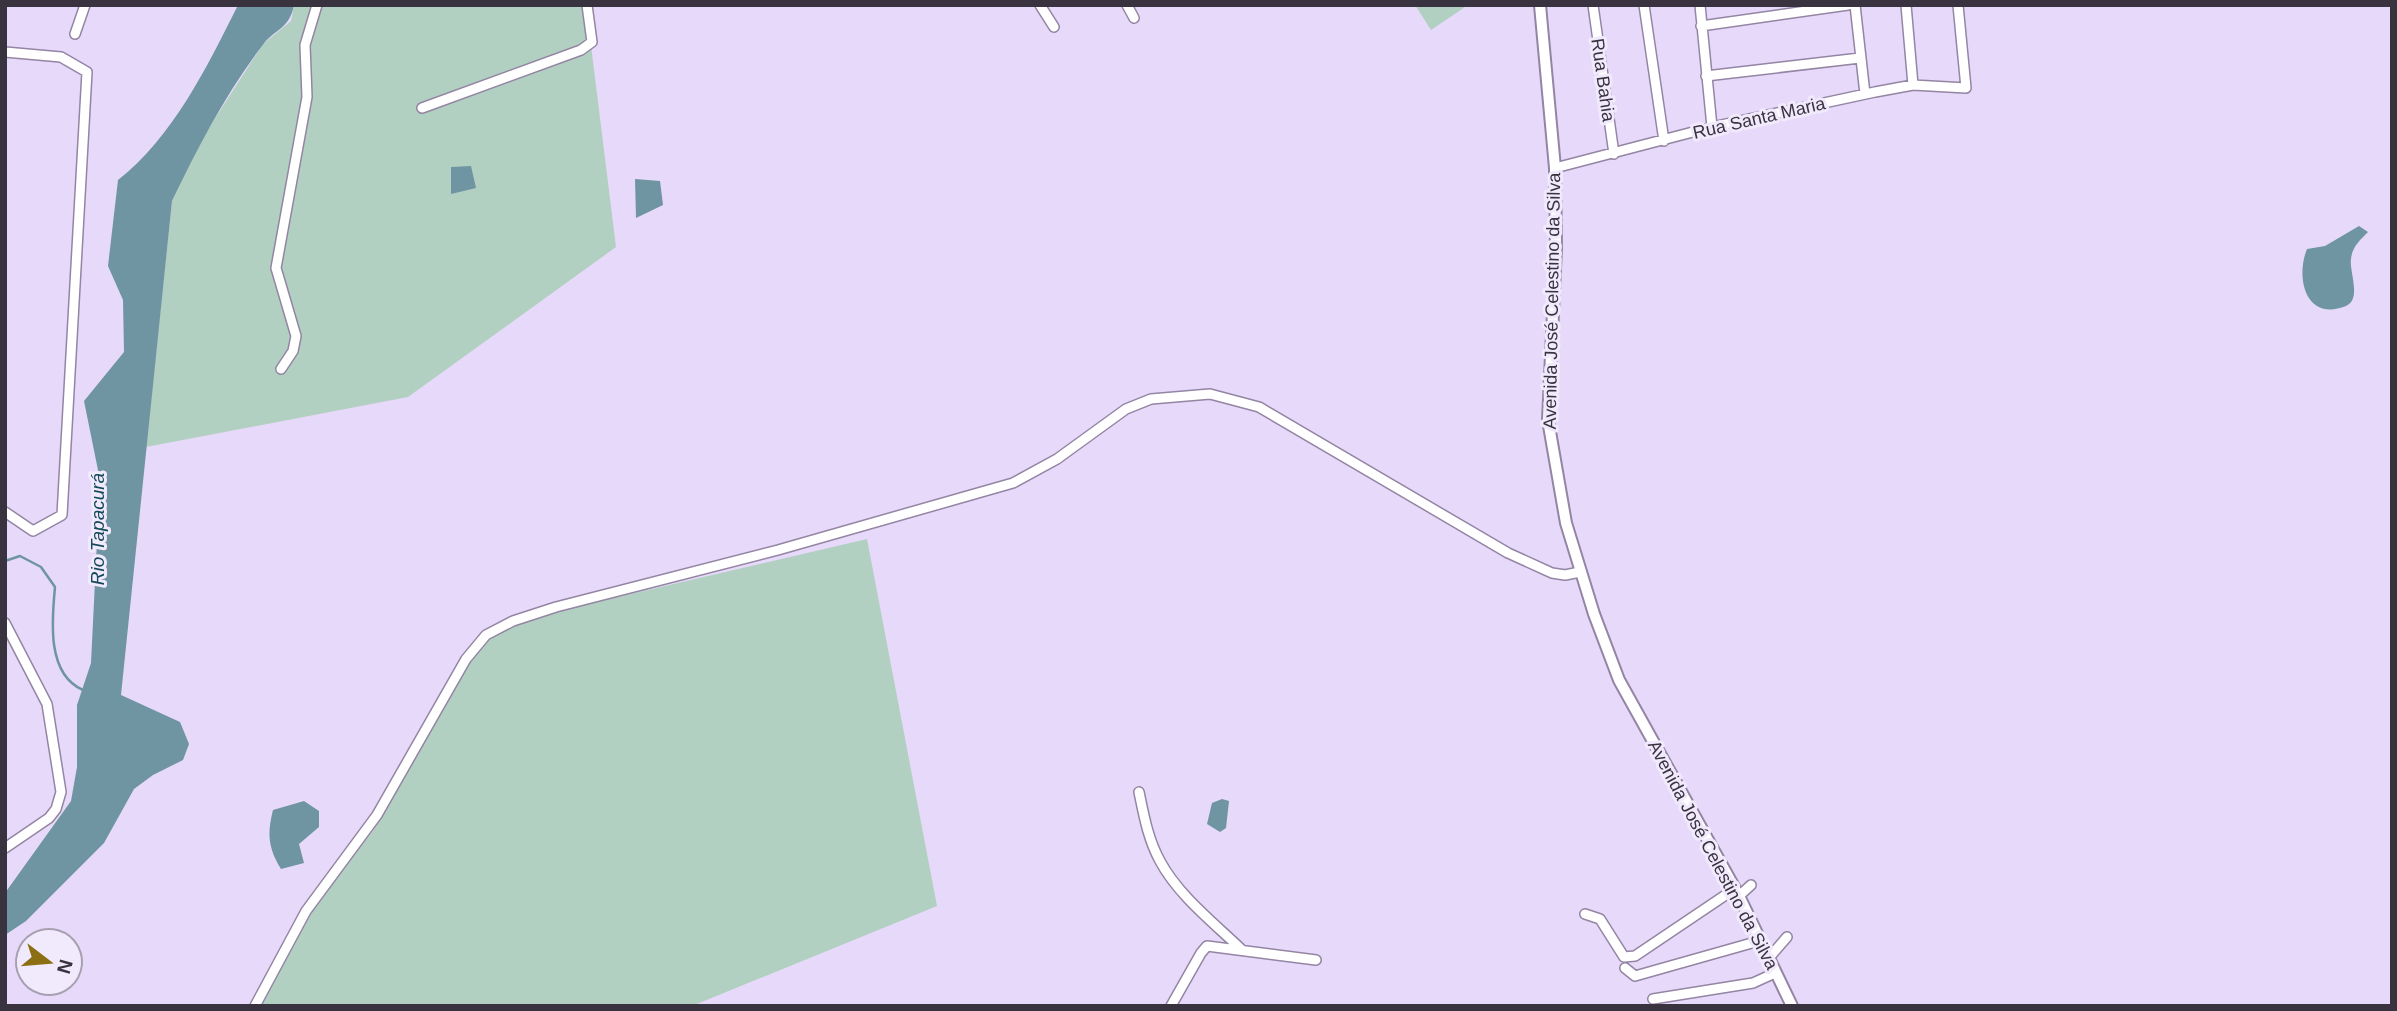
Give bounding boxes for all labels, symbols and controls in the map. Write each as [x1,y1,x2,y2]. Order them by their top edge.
street label: Rua Bahia [1587,37,1619,124]
street label: Rua Santa Maria [1691,93,1828,143]
street label: Avenida José Celestino da Silva [1540,171,1564,430]
water label: Rio Tapacurá [87,473,108,585]
street label: Avenida José Celestino da Silva [1644,737,1783,974]
north arrow [14,927,84,997]
text: N [53,957,77,976]

